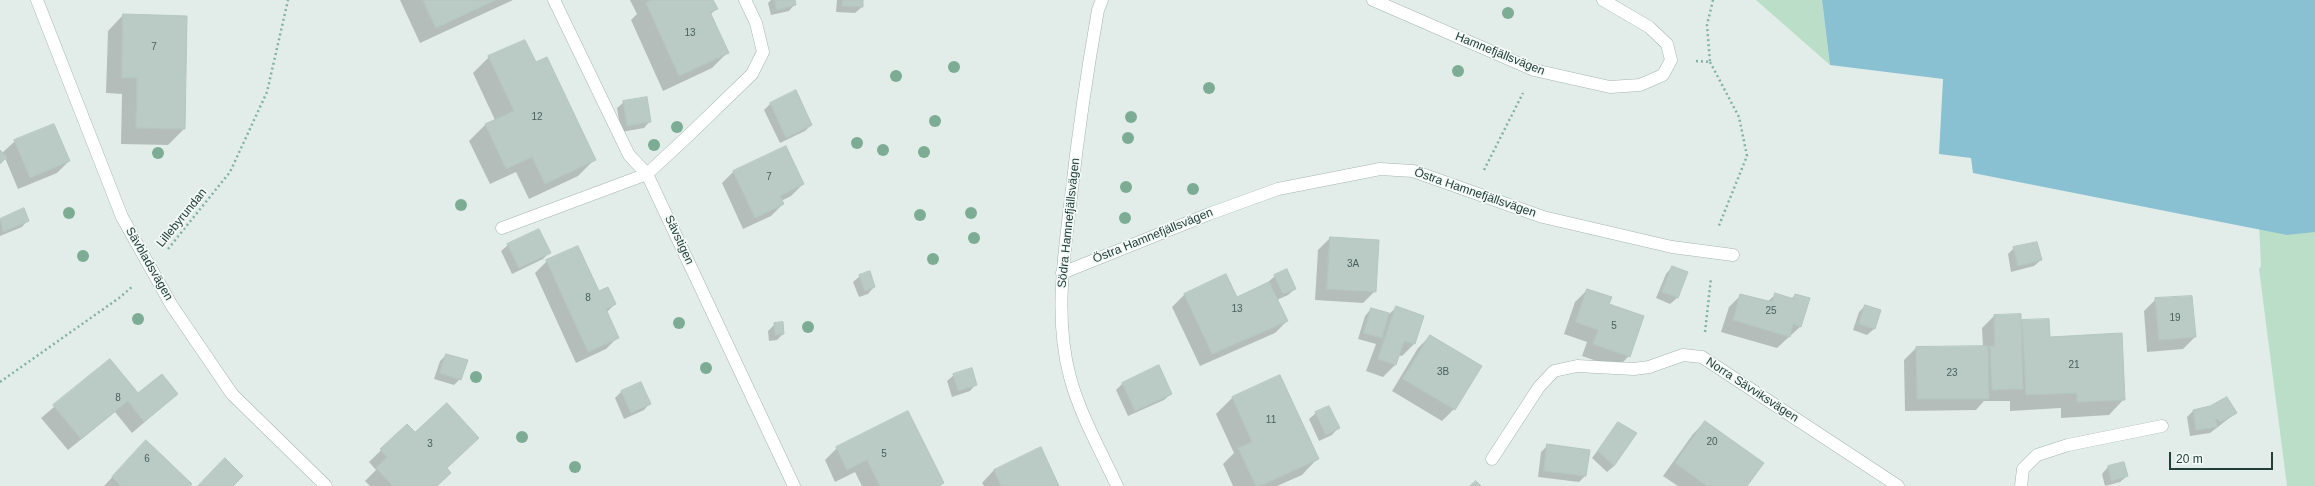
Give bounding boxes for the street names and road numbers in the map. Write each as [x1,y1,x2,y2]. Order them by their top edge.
street label: Hamnefjällsvägen [1453,29,1547,79]
street label: Södra Hamnefjällsvägen [1055,157,1083,289]
street label: Östra Hamnefjällsvägen [1412,165,1538,221]
street label: Lillebyrundan [154,186,210,250]
street label: Östra Hamnefjällsvägen [1091,205,1215,267]
street label: Sävstigen [661,213,697,267]
street label: Sävbladsvägen [122,225,176,303]
street label: Norra Sävviksvägen [1703,355,1801,425]

